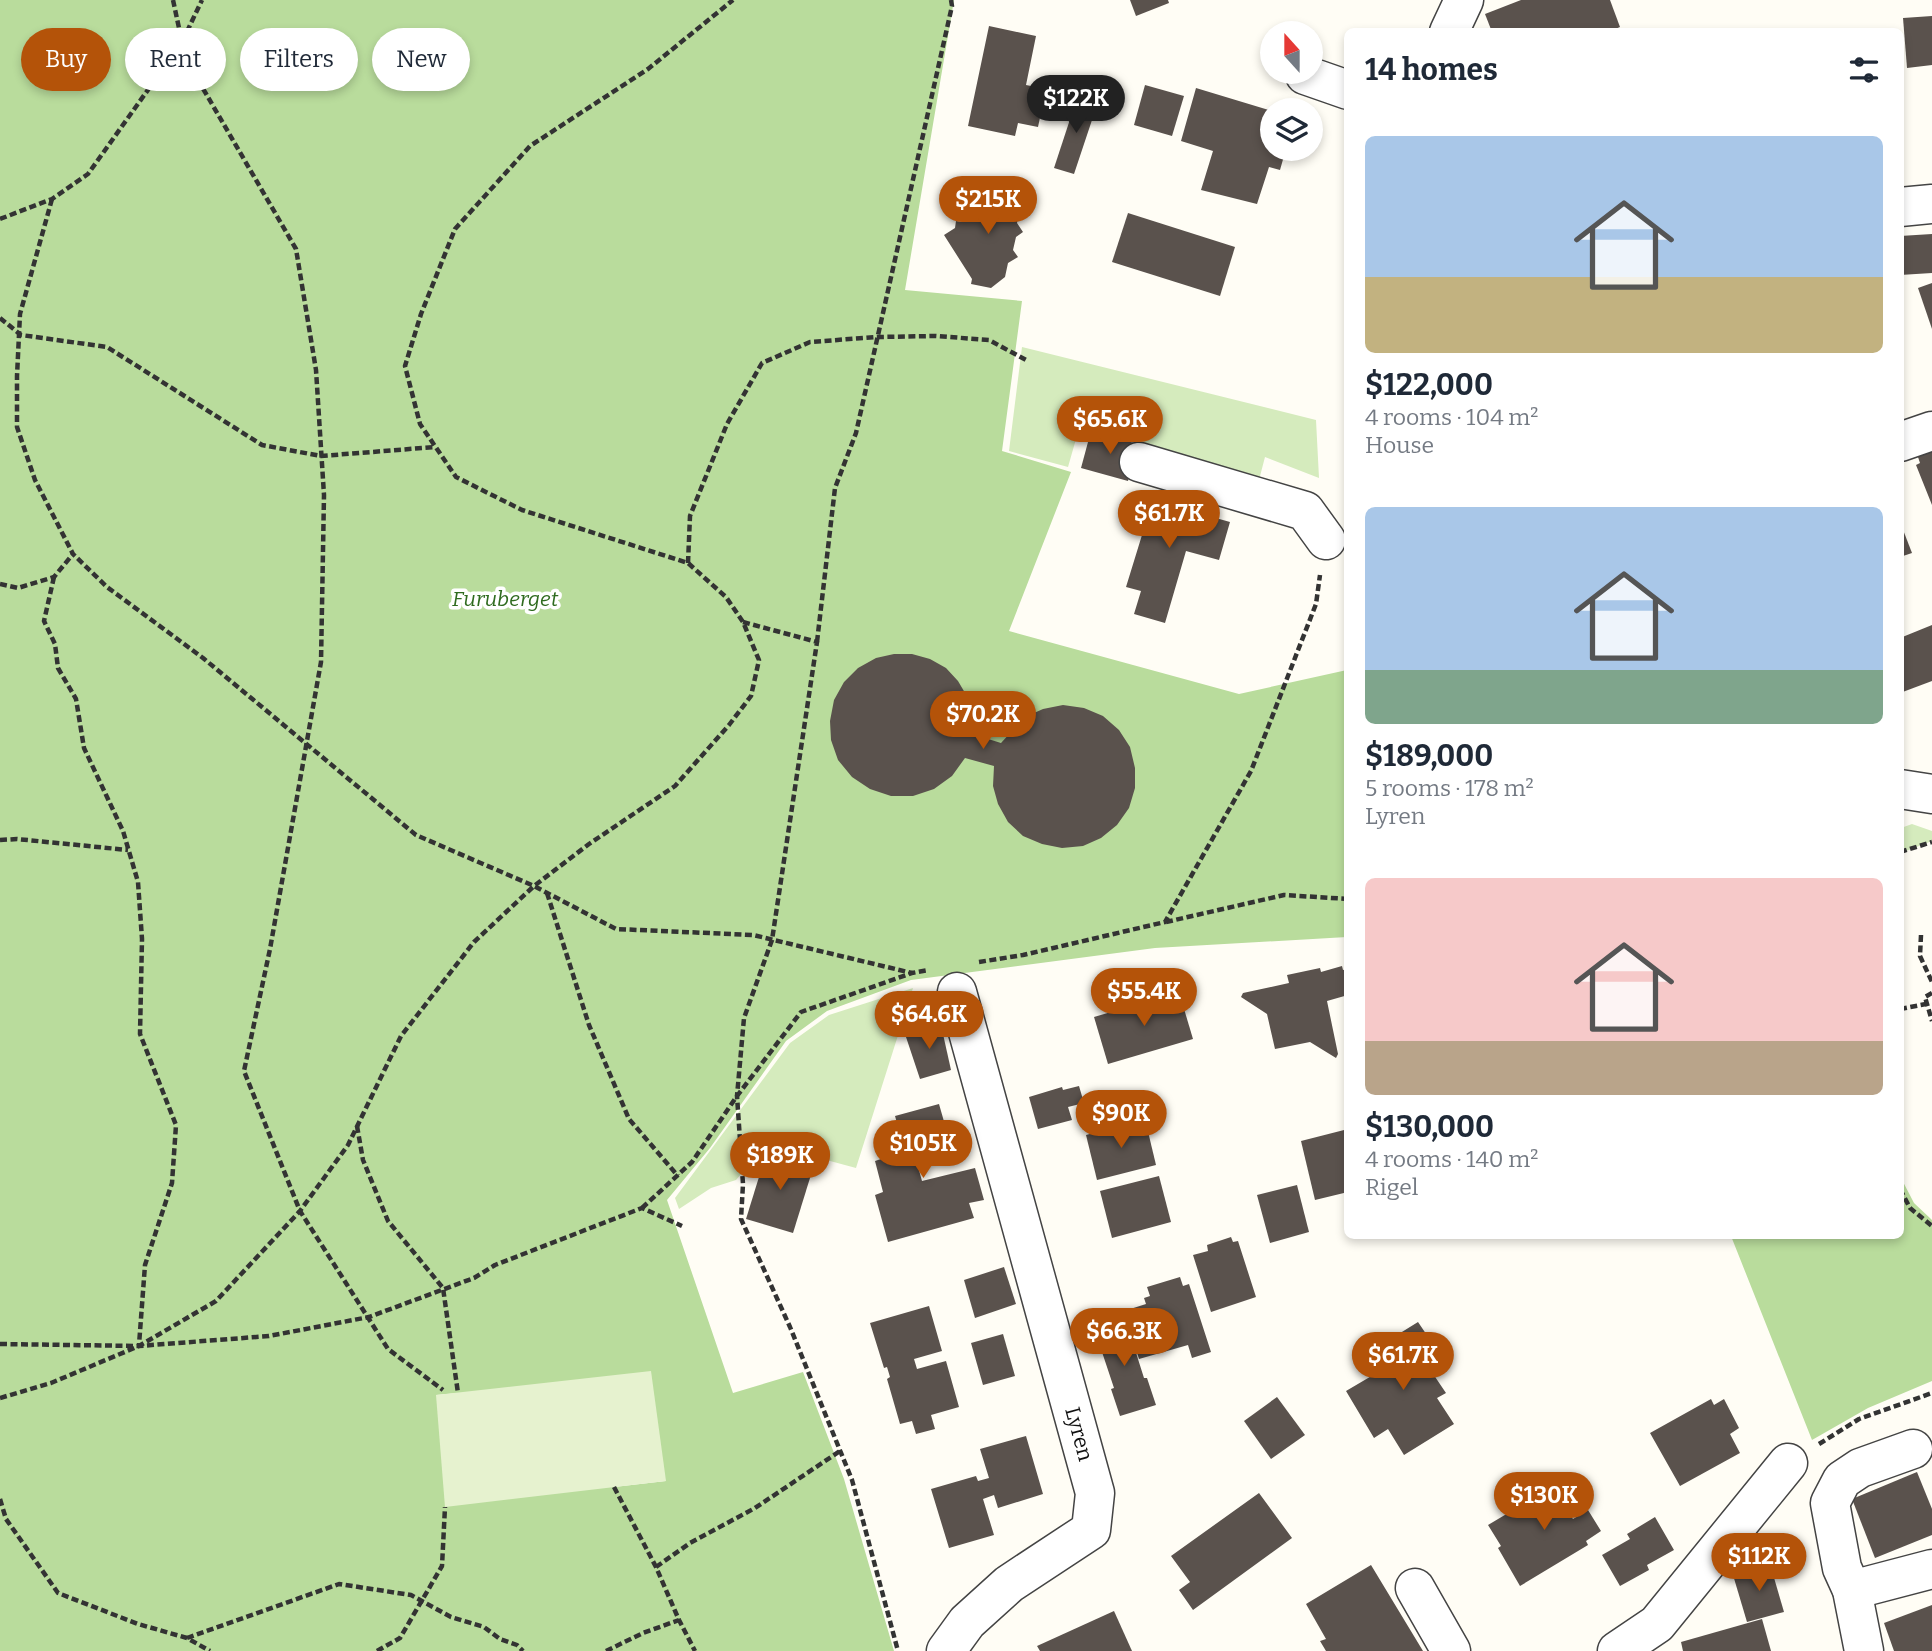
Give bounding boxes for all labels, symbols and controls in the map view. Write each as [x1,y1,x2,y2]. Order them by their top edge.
north arrow [1260,21,1323,84]
map controls [1260,21,1323,161]
chip: Buy [21,28,111,91]
chip: Rent [125,28,226,91]
chip: Filters [240,28,358,91]
chip: New [372,28,470,91]
icon: filters [1845,51,1883,89]
text: 14 homes [1365,52,1498,88]
pin: $122K [1027,76,1125,135]
text: $122K [1043,84,1109,112]
button: layers [1260,98,1323,161]
pin: $215K [939,176,1037,236]
icon: home [1561,182,1687,308]
text: $215K [955,185,1021,213]
text: $122,000 [1365,367,1493,403]
pin: $65.6K [1053,396,1167,456]
text: 4 rooms · 104 m² [1365,403,1538,431]
text: $65.6K [1073,405,1147,433]
text: House [1365,431,1434,459]
pin: $61.7K [1112,490,1226,550]
text: $61.7K [1134,499,1204,527]
icon: home [1561,553,1687,679]
park label: Furuberget [452,586,559,612]
pin: $70.2K [926,692,1040,751]
text: $70.2K [946,700,1020,728]
text: $189,000 [1365,738,1493,774]
text: 5 rooms · 178 m² [1365,774,1534,802]
text: Lyren [1365,802,1425,830]
icon: home [1561,924,1687,1050]
pin: $55.4K [1087,968,1201,1028]
text: $55.4K [1107,977,1181,1005]
pin: $64.6K [872,992,986,1051]
text: $64.6K [891,1000,967,1028]
pin: $90K [1080,1090,1162,1150]
text: $90K [1092,1099,1150,1127]
text: $130,000 [1365,1109,1494,1145]
pin: $105K [874,1120,972,1180]
text: $105K [889,1129,957,1157]
pin: $189K [731,1132,829,1192]
text: $189K [746,1141,814,1169]
text: 4 rooms · 140 m² [1365,1145,1538,1173]
text: Rigel [1365,1173,1418,1201]
pin: $66.3K [1067,1308,1181,1368]
text: $66.3K [1086,1317,1162,1345]
pin: $61.7K [1346,1332,1460,1392]
text: $61.7K [1368,1341,1438,1369]
street label: Lyren [1059,1404,1099,1464]
pin: $130K [1495,1472,1593,1532]
text: $130K [1510,1481,1578,1509]
pin: $112K [1710,1534,1808,1593]
text: $112K [1727,1542,1791,1570]

